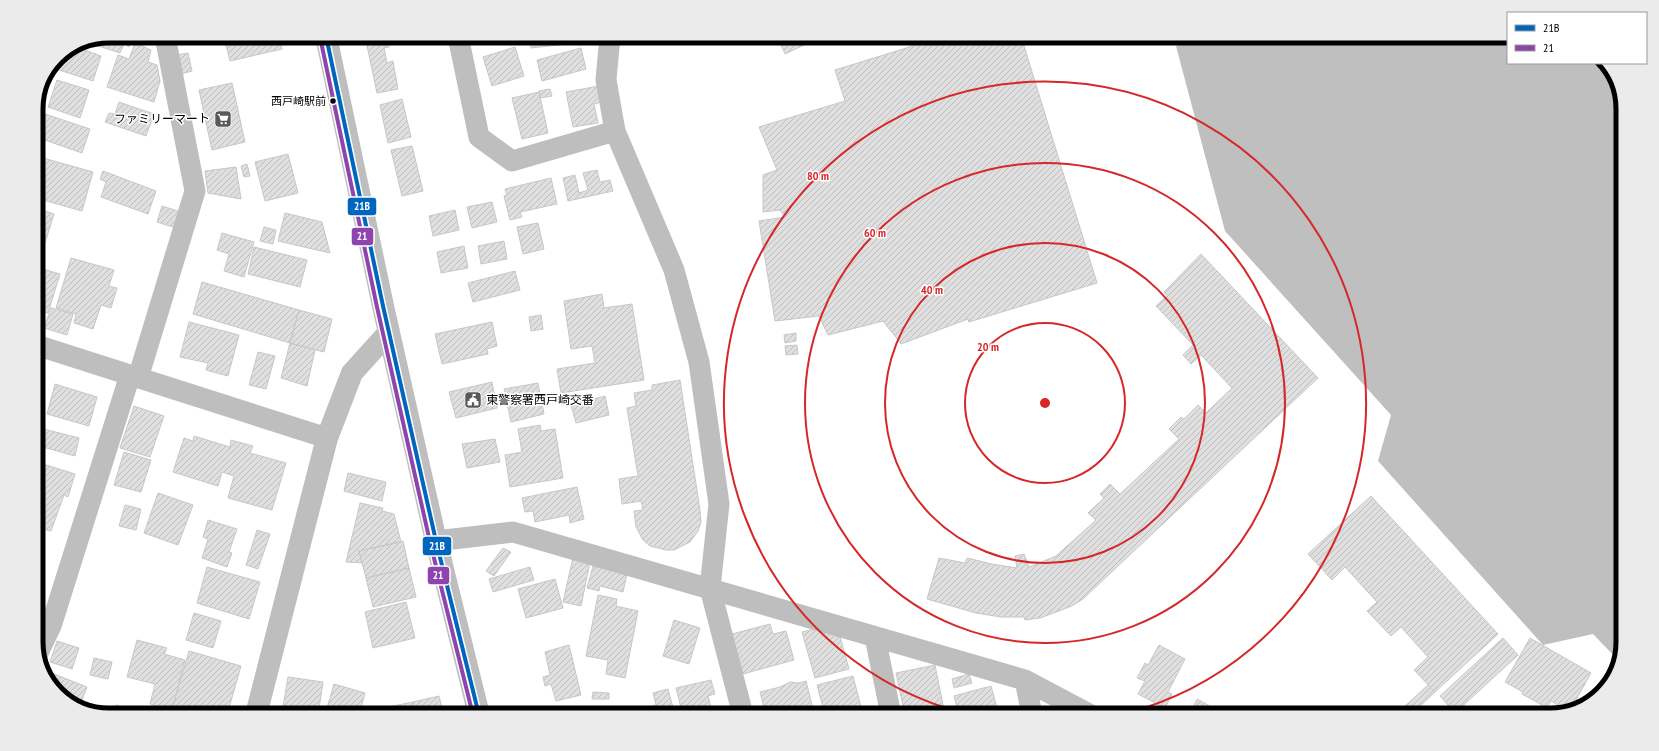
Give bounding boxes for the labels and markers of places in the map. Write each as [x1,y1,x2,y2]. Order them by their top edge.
place label: 西戸崎駅前 [271,94,326,108]
marker: 西戸崎駅前 [328,96,338,106]
supermarket icon: ファミリーマート [213,109,233,129]
place label: ファミリーマート [114,111,210,126]
public building icon: 東警察署西戸崎交番 [463,390,483,410]
place label: 東警察署西戸崎交番 [486,392,594,407]
centre of rings [1038,396,1052,410]

